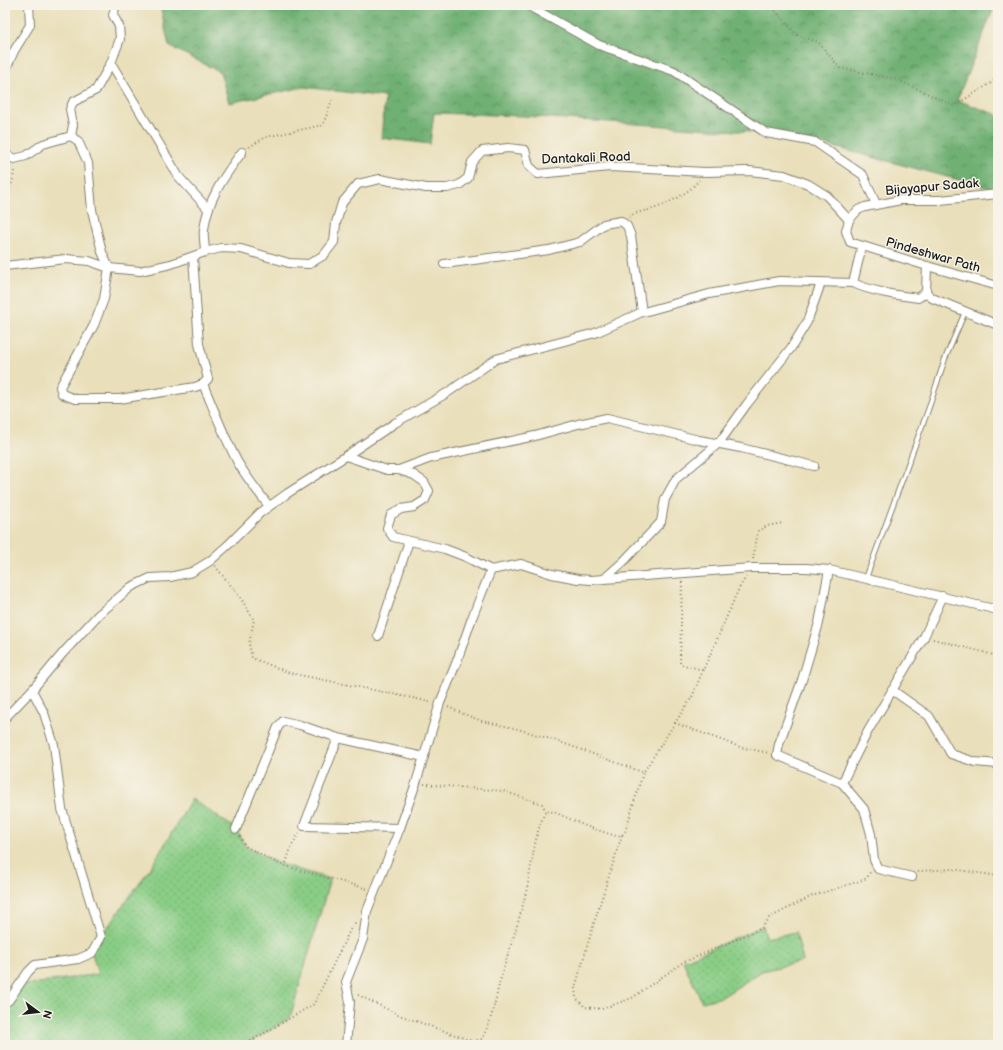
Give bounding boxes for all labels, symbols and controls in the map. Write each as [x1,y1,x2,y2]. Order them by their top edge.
street label: Dantakali Road [541,148,631,168]
street label: Bijayapur Sadak [884,175,980,199]
street label: Pindeshwar Path [884,234,982,276]
north arrow [18,992,58,1032]
text: N [40,1009,55,1020]

